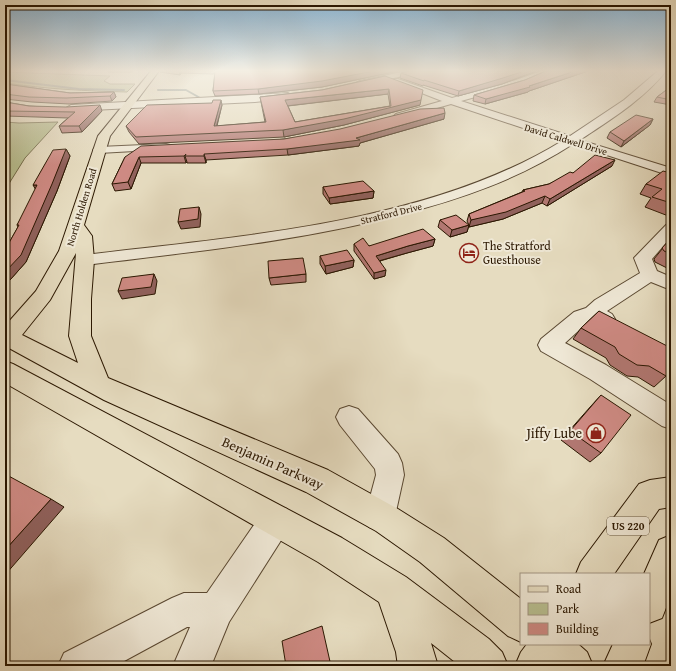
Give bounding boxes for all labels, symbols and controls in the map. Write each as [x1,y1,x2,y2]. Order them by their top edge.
street label: David Caldwell Drive [522,120,610,159]
street label: North Holden Road [63,166,101,248]
street label: Stratford Drive [359,199,424,228]
place label: The Stratford Guesthouse [483,237,551,268]
hotel icon: The Stratford Guesthouse [458,242,480,264]
shop icon: Jiffy Lube [585,422,607,444]
place label: Jiffy Lube [524,423,582,443]
street label: Benjamin Parkway [219,432,327,494]
road number: US 220 [607,517,649,535]
legend [520,573,650,645]
text: Road [556,580,582,597]
text: Park [556,600,580,617]
text: Building [556,620,599,637]

